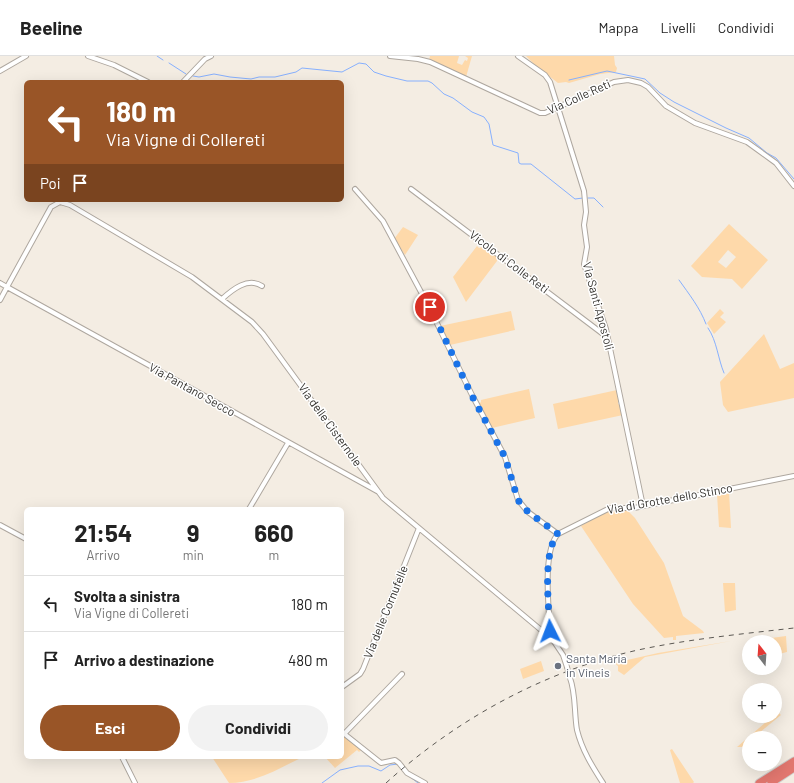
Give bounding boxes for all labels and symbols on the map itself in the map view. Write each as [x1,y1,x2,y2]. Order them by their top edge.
street label: Via Colle Reti [545,76,612,116]
street label: Vicolo di Colle Reti [467,227,552,296]
street label: Via Santi Apostoli [580,260,617,351]
pin [413,290,447,324]
street label: Via Pantano Secco [147,360,238,419]
street label: Via delle Cisternole [296,380,366,469]
street label: Via di Grotte dello Stinco [606,480,734,516]
street label: Via delle Cornufelle [360,563,410,660]
position arrow [529,610,571,652]
north arrow [742,635,782,675]
place label: Santa Maria in Vineis [566,651,627,679]
marker: Santa Maria in Vineis [553,661,563,671]

